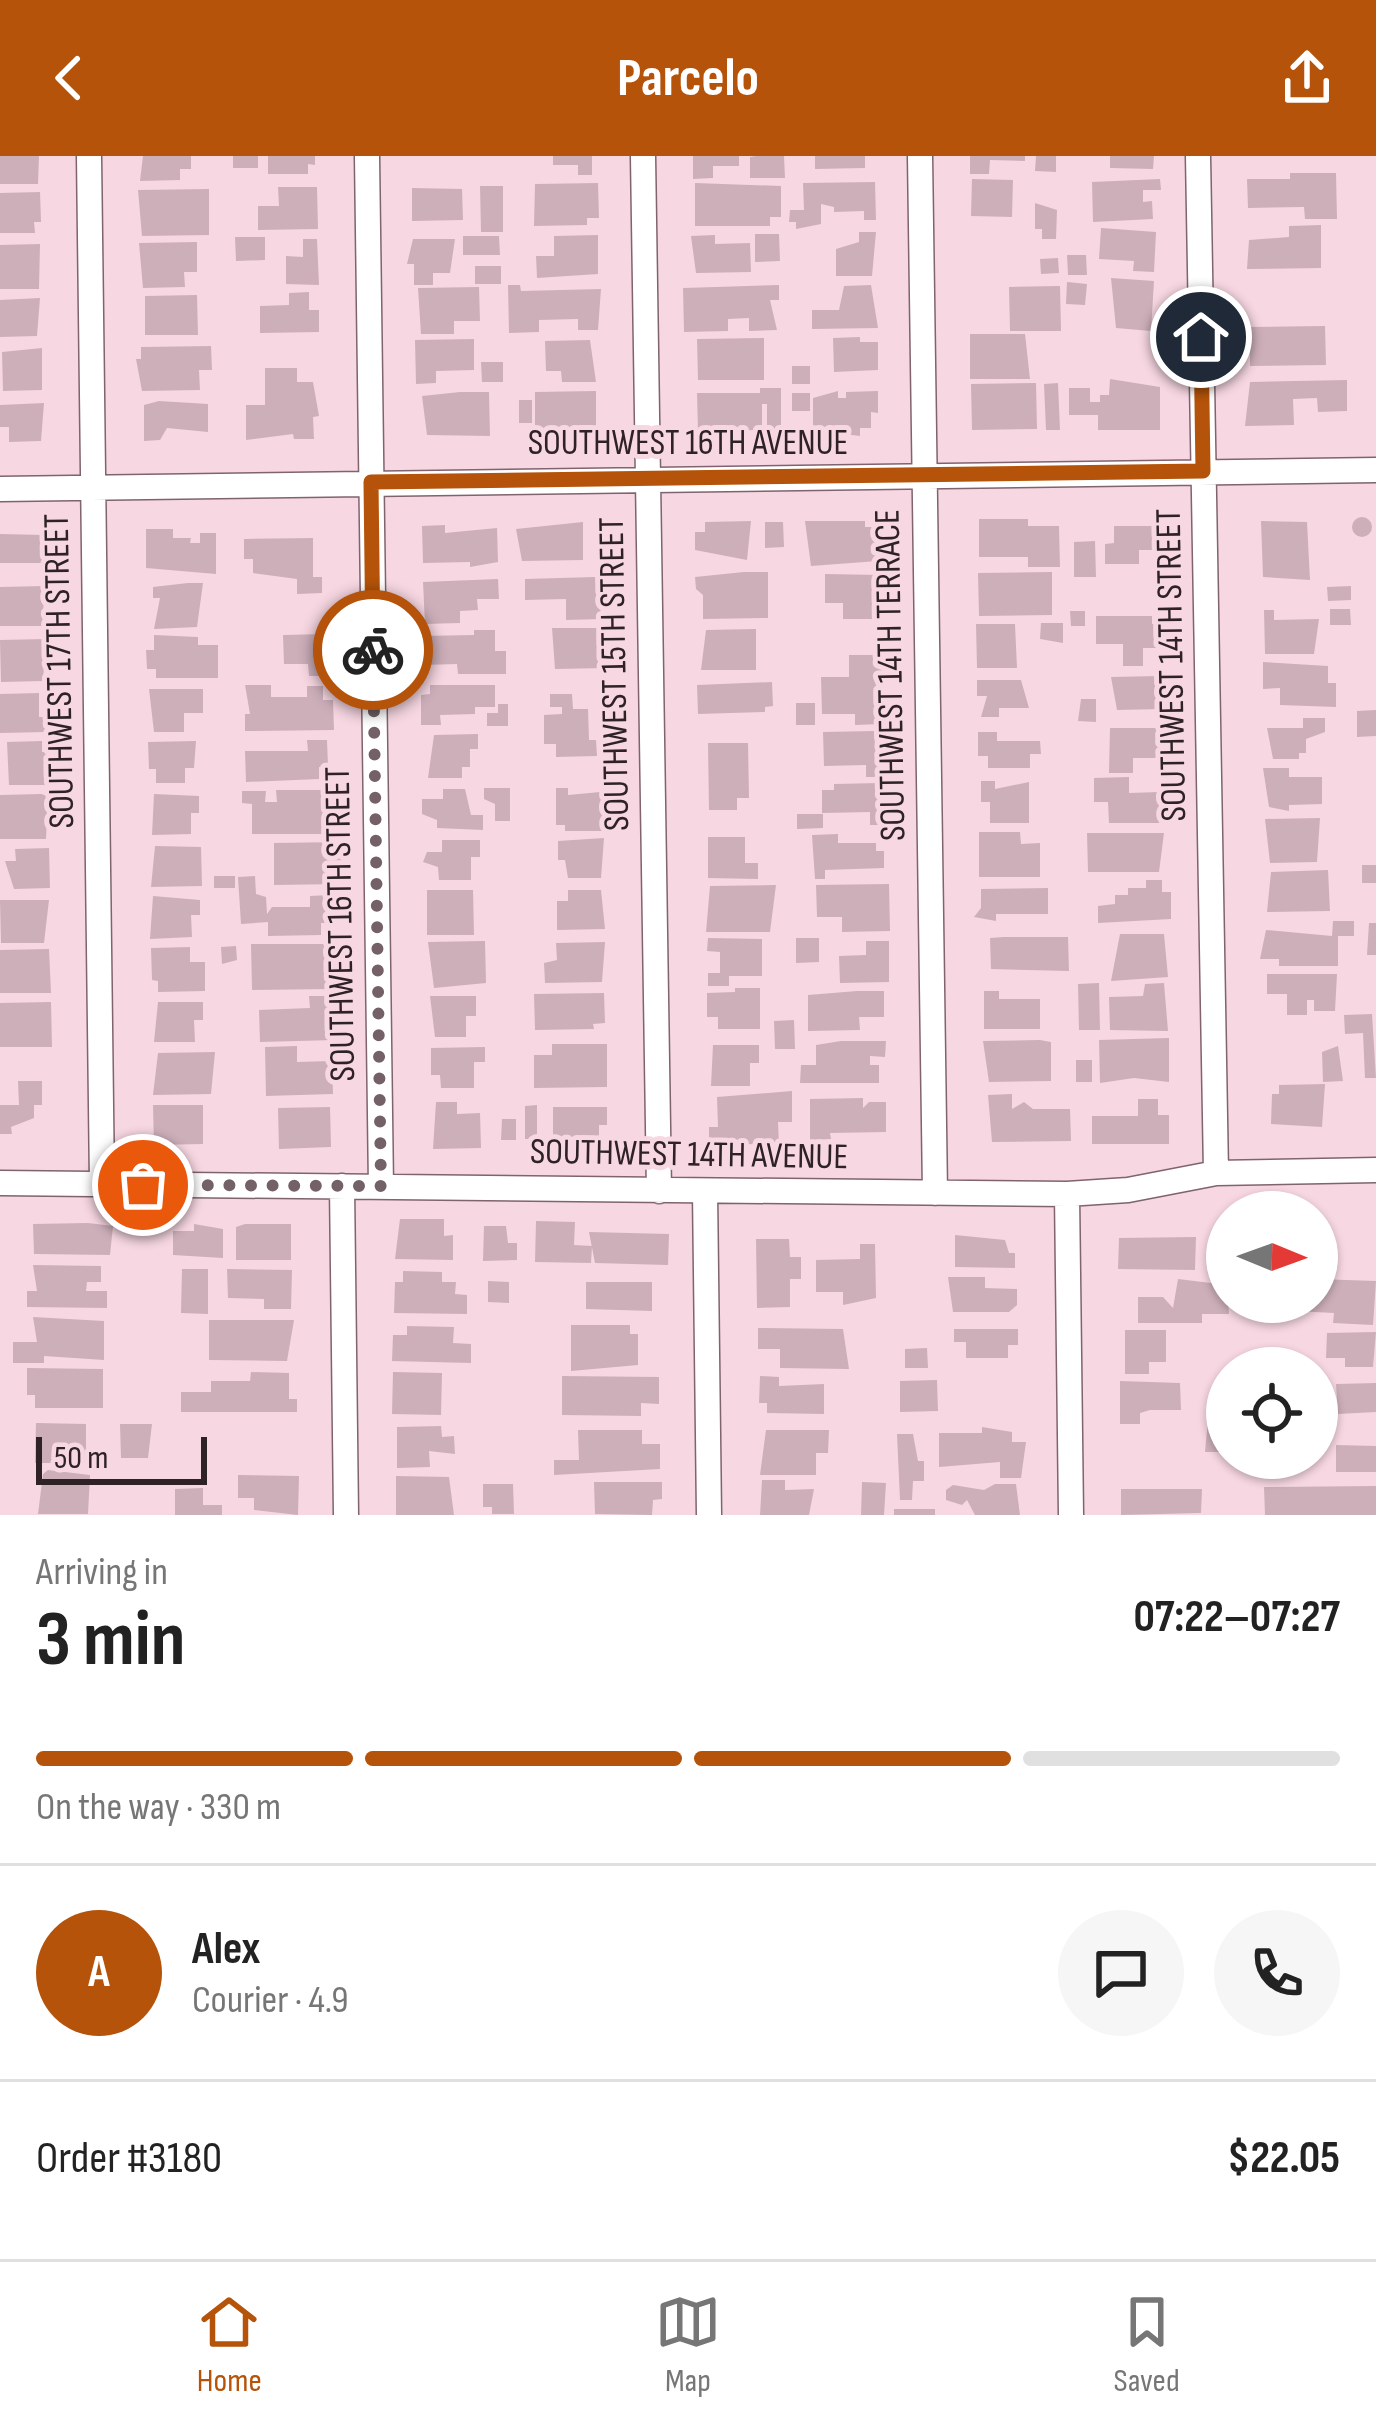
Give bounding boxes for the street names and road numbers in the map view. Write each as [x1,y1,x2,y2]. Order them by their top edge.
street label: SOUTHWEST 16TH AVENUE [528,422,848,465]
street label: SOUTHWEST 14TH STREET [1148,508,1196,822]
street label: SOUTHWEST 14TH TERRACE [867,509,915,841]
street label: SOUTHWEST 17TH STREET [36,513,84,829]
street label: SOUTHWEST 15TH STREET [591,517,639,831]
street label: SOUTHWEST 16TH STREET [317,766,365,1082]
street label: SOUTHWEST 14TH AVENUE [529,1131,849,1179]

